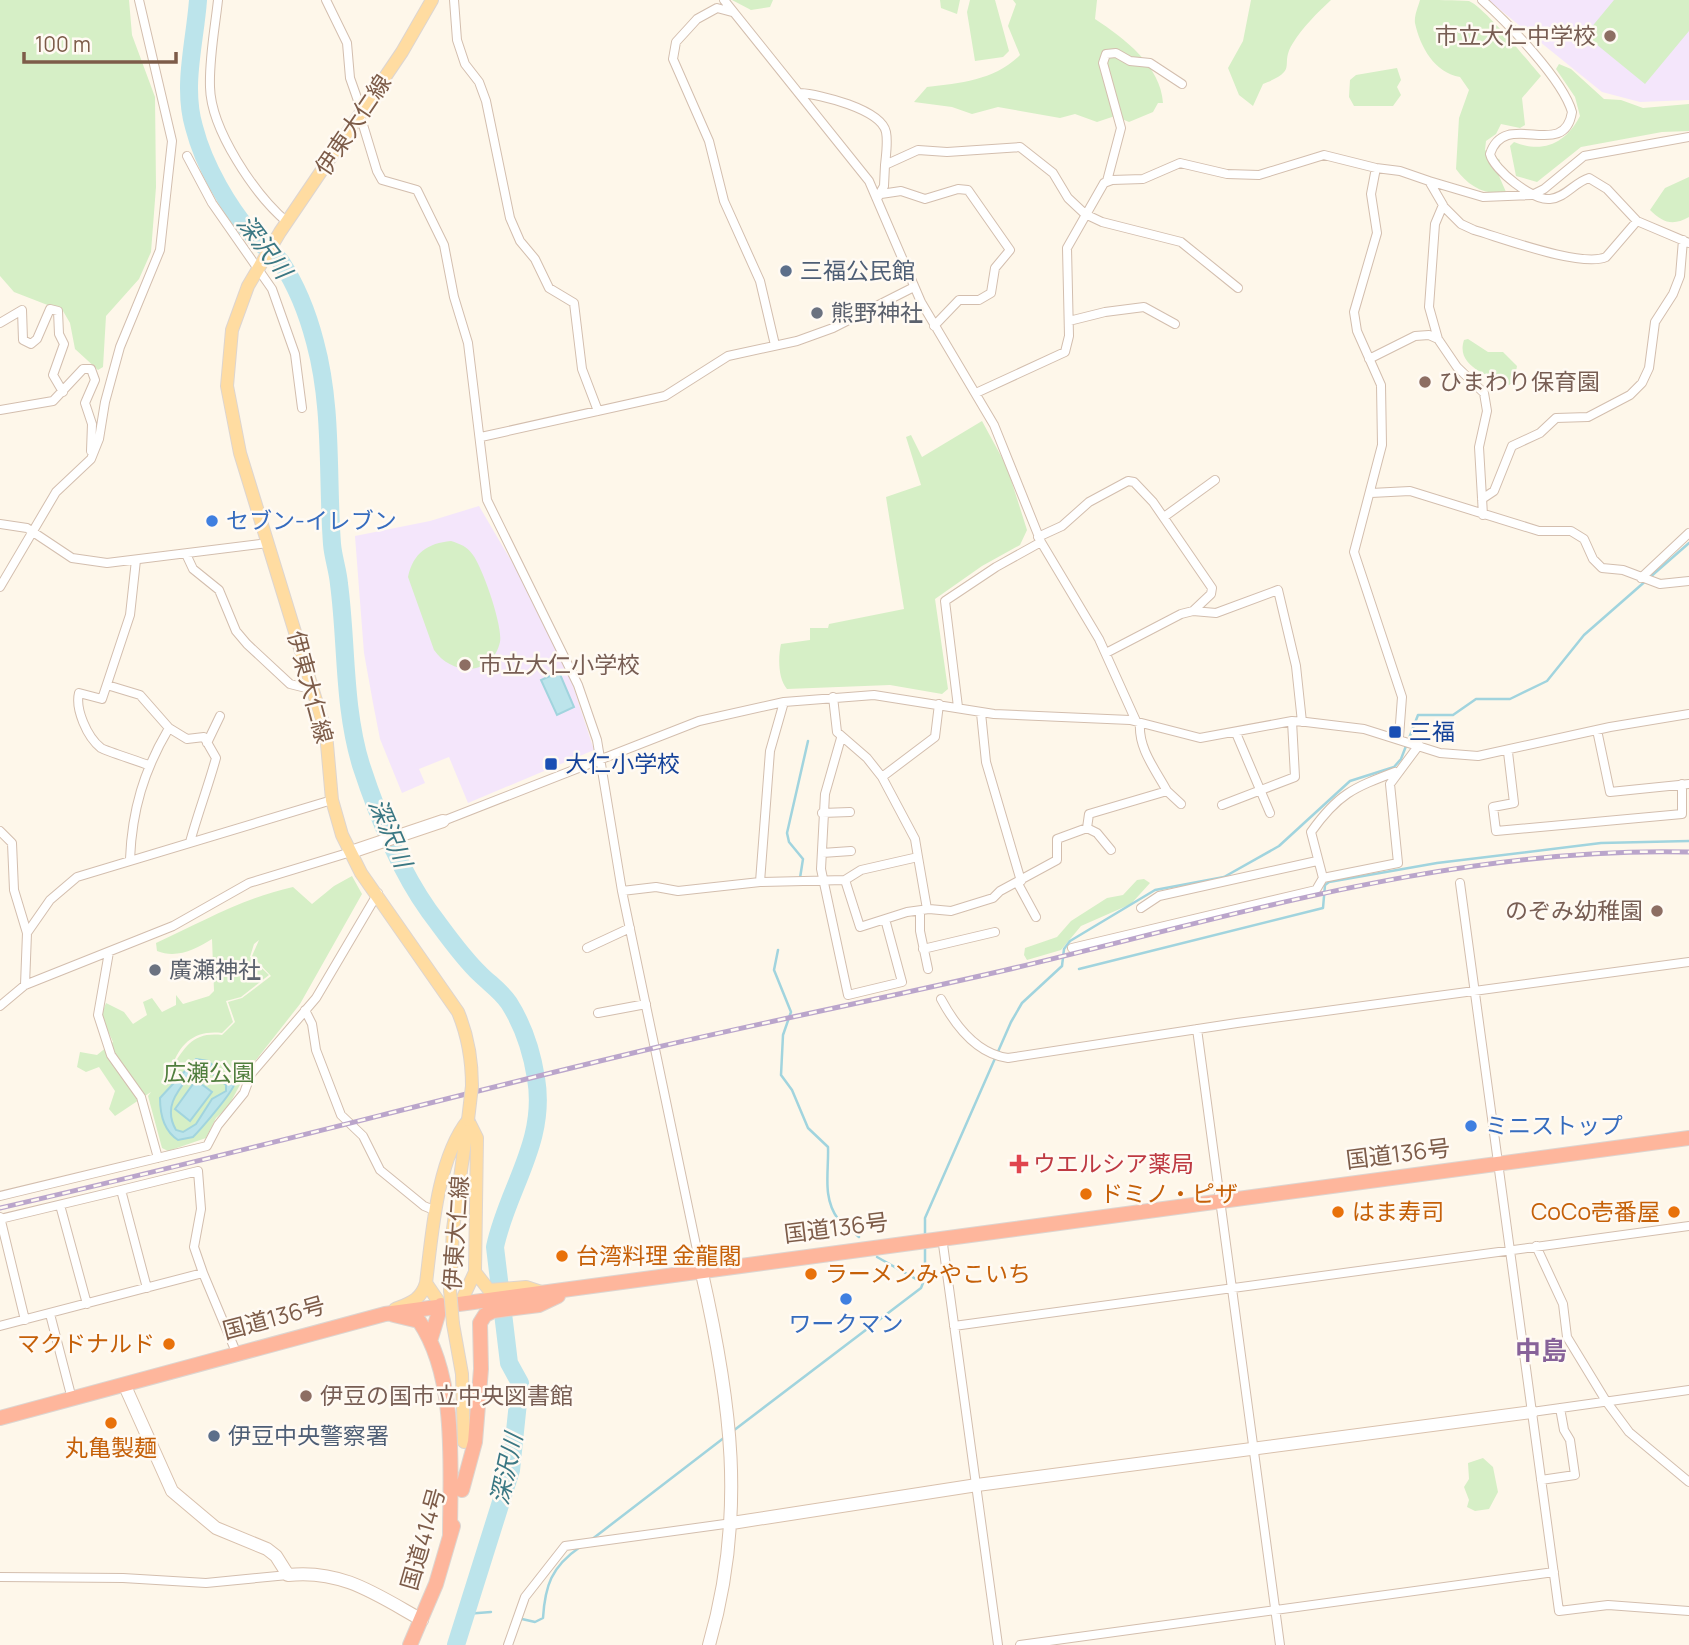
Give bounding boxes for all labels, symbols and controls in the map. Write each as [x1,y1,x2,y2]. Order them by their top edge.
place label: 市立大仁中学校 [1435,19,1596,51]
scale bar [24,21,177,65]
marker: 市立大仁中学校 [1602,28,1618,44]
text: 100 m [35,30,91,58]
street label: 伊東大仁線 [307,68,398,181]
water label: 深沢川 [230,207,302,287]
place label: 三福公民館 [800,254,915,286]
marker: 三福公民館 [778,263,794,279]
place label: 熊野神社 [831,296,923,328]
marker: 熊野神社 [809,305,825,321]
place label: ひまわり保育園 [1439,365,1600,397]
marker: ひまわり保育園 [1417,374,1433,390]
place label: セブン-イレブン [226,504,397,536]
marker: セブン-イレブン [204,513,220,529]
street label: 伊東大仁線 [281,627,341,746]
place label: 市立大仁小学校 [479,648,640,680]
marker: 市立大仁小学校 [457,657,473,673]
place label: 三福 [1409,715,1455,747]
marker: 三福 [1387,724,1403,740]
place label: 大仁小学校 [565,747,680,779]
marker: 大仁小学校 [543,756,559,772]
water label: 深沢川 [362,793,422,875]
place label: のぞみ幼稚園 [1505,894,1643,926]
marker: のぞみ幼稚園 [1649,903,1665,919]
place label: 廣瀬神社 [169,953,261,985]
marker: 廣瀬神社 [147,962,163,978]
park label: 広瀬公園 [163,1056,255,1088]
place label: ミニストップ [1485,1109,1623,1141]
marker: ミニストップ [1463,1118,1479,1134]
street label: 国道136号 [1344,1131,1452,1175]
place label: ウエルシア薬局 [1033,1147,1194,1179]
marker: ウエルシア薬局 [1011,1156,1027,1172]
street label: 伊東大仁線 [435,1174,475,1291]
place label: ドミノ・ピザ [1100,1177,1238,1209]
marker: ドミノ・ピザ [1078,1186,1094,1202]
place label: はま寿司 [1352,1195,1444,1227]
place label: CoCo壱番屋 [1531,1195,1660,1227]
marker: はま寿司 [1330,1204,1346,1220]
marker: CoCo壱番屋 [1666,1204,1682,1220]
street label: 国道136号 [782,1205,890,1249]
place label: 台湾料理 金龍閣 [576,1239,742,1271]
marker: 台湾料理 金龍閣 [554,1248,570,1264]
place label: ラーメンみやこいち [825,1257,1031,1289]
marker: ラーメンみやこいち [803,1266,819,1282]
street label: 国道136号 [219,1288,329,1346]
marker: ワークマン [838,1291,854,1307]
place label: ワークマン [789,1307,904,1339]
place label: マクドナルド [17,1327,155,1359]
district label: 中島 [1515,1332,1567,1368]
marker: マクドナルド [161,1336,177,1352]
place label: 伊豆の国市立中央図書館 [320,1379,573,1411]
marker: 伊豆の国市立中央図書館 [298,1388,314,1404]
marker: 丸亀製麺 [103,1415,119,1431]
place label: 伊豆中央警察署 [228,1419,389,1451]
water label: 深沢川 [482,1427,530,1507]
marker: 伊豆中央警察署 [206,1428,222,1444]
place label: 丸亀製麺 [65,1431,157,1463]
street label: 国道414号 [392,1484,452,1594]

